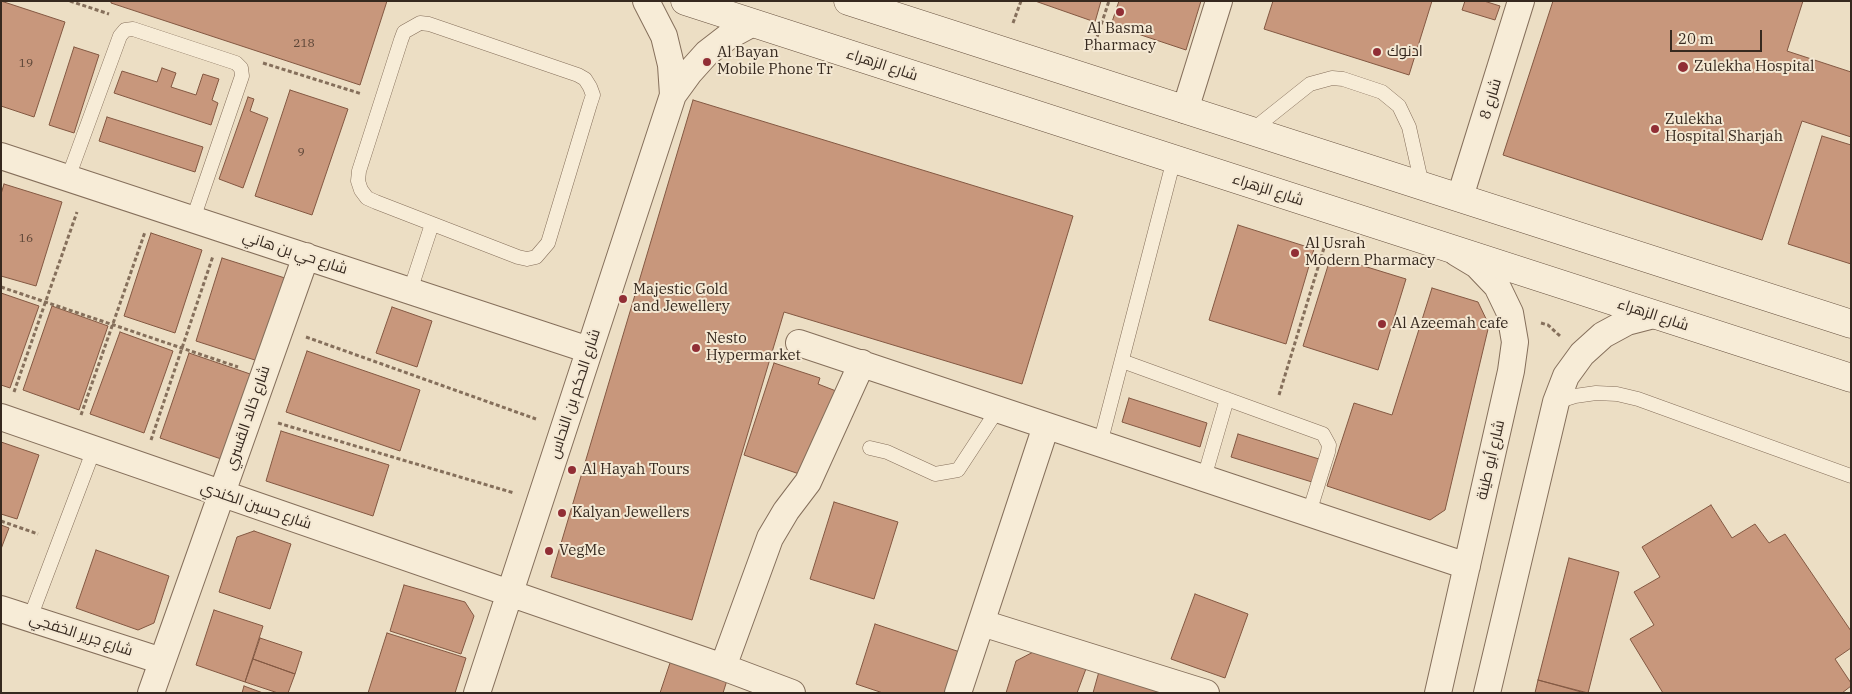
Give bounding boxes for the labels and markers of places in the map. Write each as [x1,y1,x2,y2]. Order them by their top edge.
marker: Al Basma Pharmacy [1114,6,1126,18]
place label: Al Basma Pharmacy [1084,20,1156,55]
place label: ادنوك [1387,43,1423,61]
place label: Al Bayan Mobile Phone Tr [717,44,833,79]
marker: ادنوك [1371,46,1383,58]
marker: Al Bayan Mobile Phone Tr [701,56,713,68]
place label: Zulekha Hospital [1694,58,1815,76]
marker: Zulekha Hospital [1676,60,1690,74]
place label: Zulekha Hospital Sharjah [1665,111,1783,146]
marker: Zulekha Hospital Sharjah [1649,123,1661,135]
place label: Al Usrah Modern Pharmacy [1305,235,1435,270]
marker: Al Usrah Modern Pharmacy [1289,247,1301,259]
place label: Majestic Gold and Jewellery [633,281,730,316]
marker: Majestic Gold and Jewellery [617,293,629,305]
place label: Al Azeemah cafe [1392,315,1508,333]
marker: Al Azeemah cafe [1376,318,1388,330]
place label: Nesto Hypermarket [706,330,801,365]
marker: Nesto Hypermarket [690,342,702,354]
place label: Al Hayah Tours [582,461,690,479]
marker: Al Hayah Tours [566,464,578,476]
place label: Kalyan Jewellers [572,504,689,522]
marker: Kalyan Jewellers [556,507,568,519]
place label: VegMe [559,542,605,560]
marker: VegMe [543,545,555,557]

